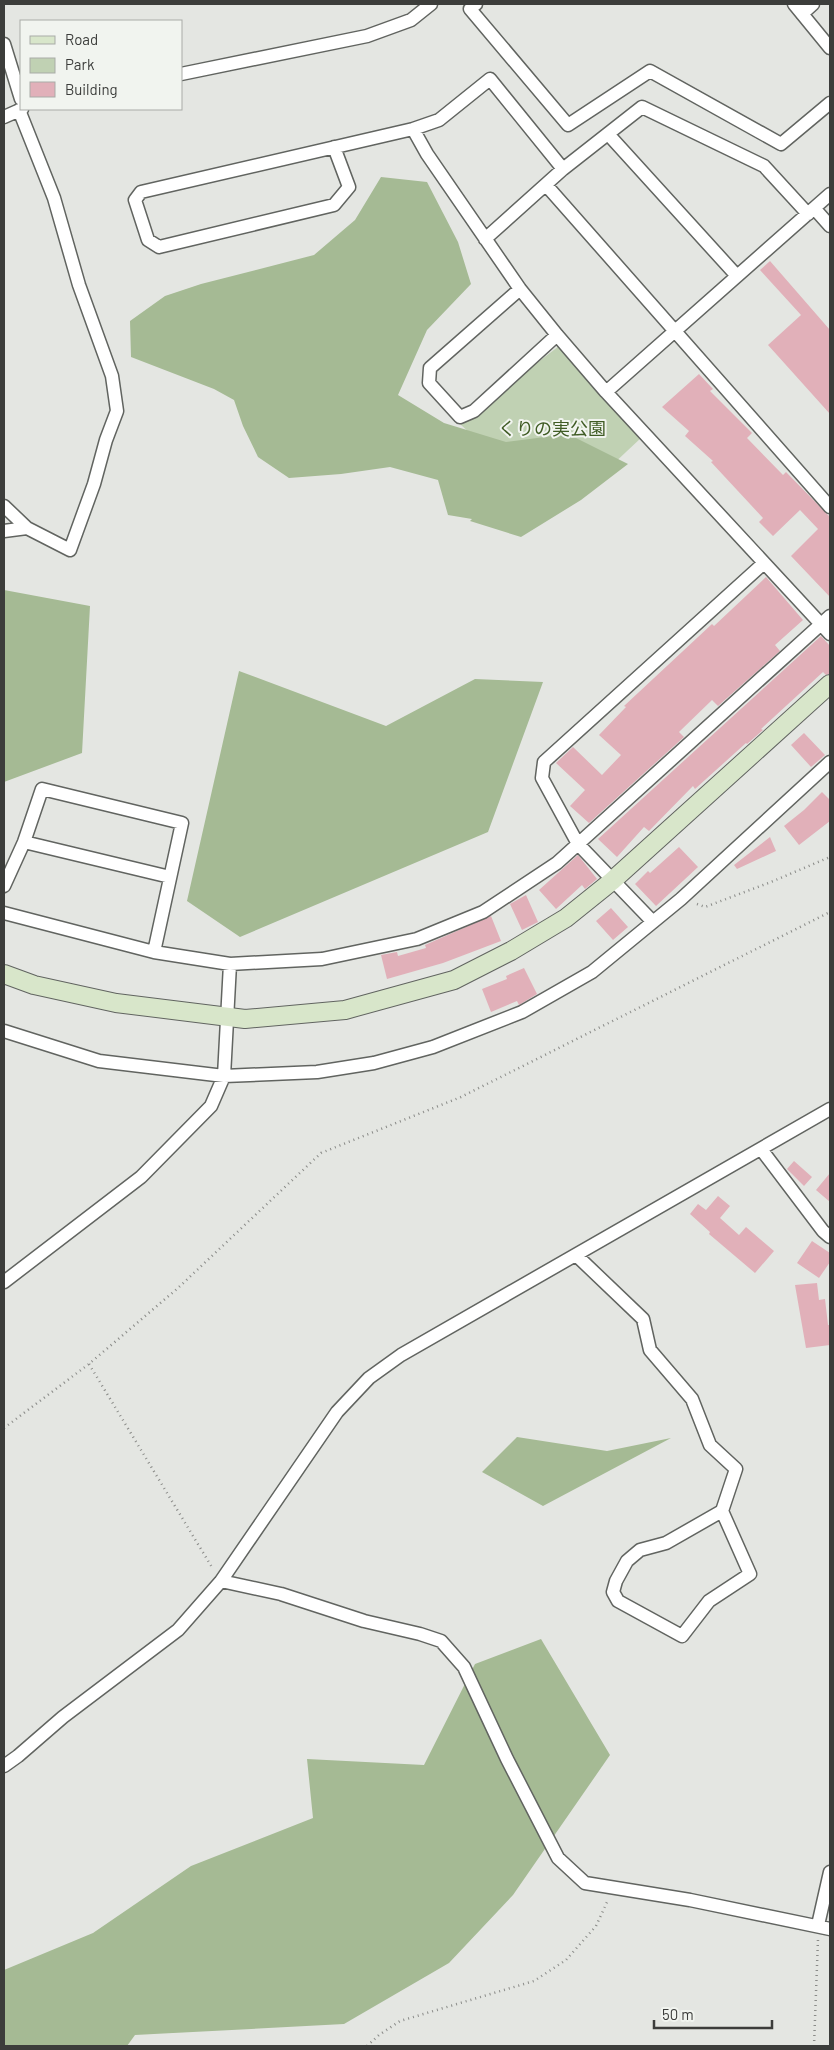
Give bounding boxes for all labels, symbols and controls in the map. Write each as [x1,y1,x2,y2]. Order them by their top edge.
legend [20,20,182,110]
text: Road [65,30,98,48]
text: Park [65,55,95,73]
text: Building [65,80,118,98]
park label: くりの実公園 [498,417,606,439]
scale bar [654,1998,772,2030]
text: 50 m [662,2005,694,2023]

